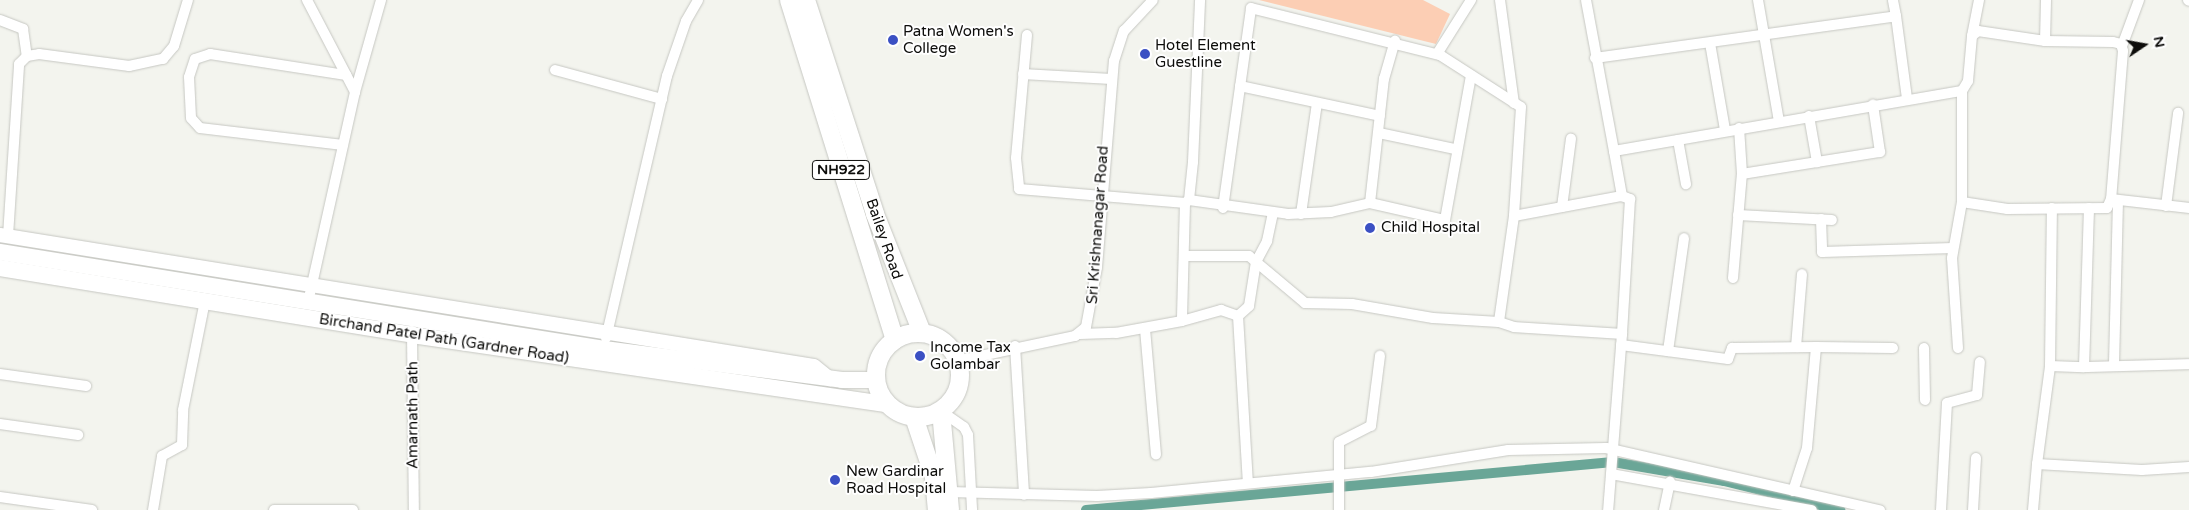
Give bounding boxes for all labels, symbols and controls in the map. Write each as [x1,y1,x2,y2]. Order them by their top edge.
north arrow [2119,20,2169,70]
place label: Patna Women's College [903,22,1014,57]
marker: Patna Women's College [887,34,899,46]
text: N [2150,35,2169,49]
place label: Hotel Element Guestline [1155,36,1256,71]
marker: Hotel Element Guestline [1139,48,1151,60]
street label: Sri Krishnanagar Road [1083,145,1113,305]
road number: NH922 [811,158,871,182]
street label: Bailey Road [862,196,906,282]
place label: Child Hospital [1381,219,1480,237]
marker: Child Hospital [1363,221,1377,235]
street label: Birchand Patel Path (Gardner Road) [318,310,570,368]
place label: Income Tax Golambar [930,338,1011,373]
marker: Income Tax Golambar [914,350,926,362]
street label: Amarnath Path [404,361,422,469]
place label: New Gardinar Road Hospital [846,462,946,497]
marker: New Gardinar Road Hospital [828,473,842,487]

